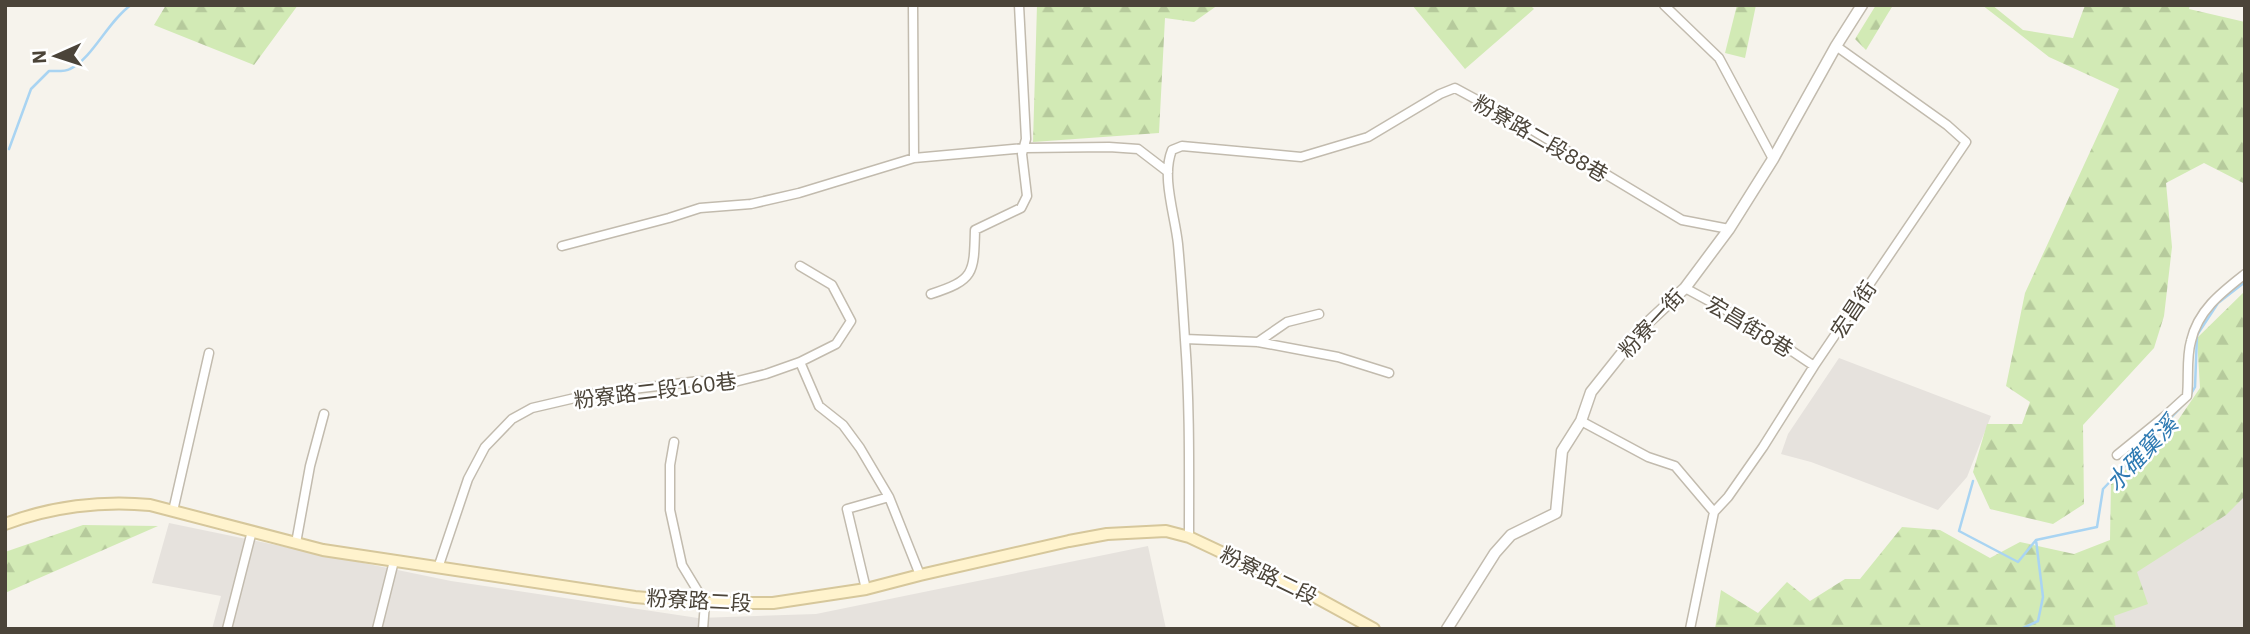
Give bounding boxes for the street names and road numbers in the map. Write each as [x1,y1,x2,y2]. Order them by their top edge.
street label: 粉寮路二段88巷 [1469,88,1613,188]
street label: 宏昌街 [1824,275,1882,343]
street label: 粉寮一街 [1612,283,1690,363]
street label: 宏昌街8巷 [1701,289,1799,363]
street label: 粉寮路二段160巷 [572,366,738,414]
street label: 粉寮路二段 [1216,539,1322,611]
street label: 粉寮路二段 [646,583,752,617]

